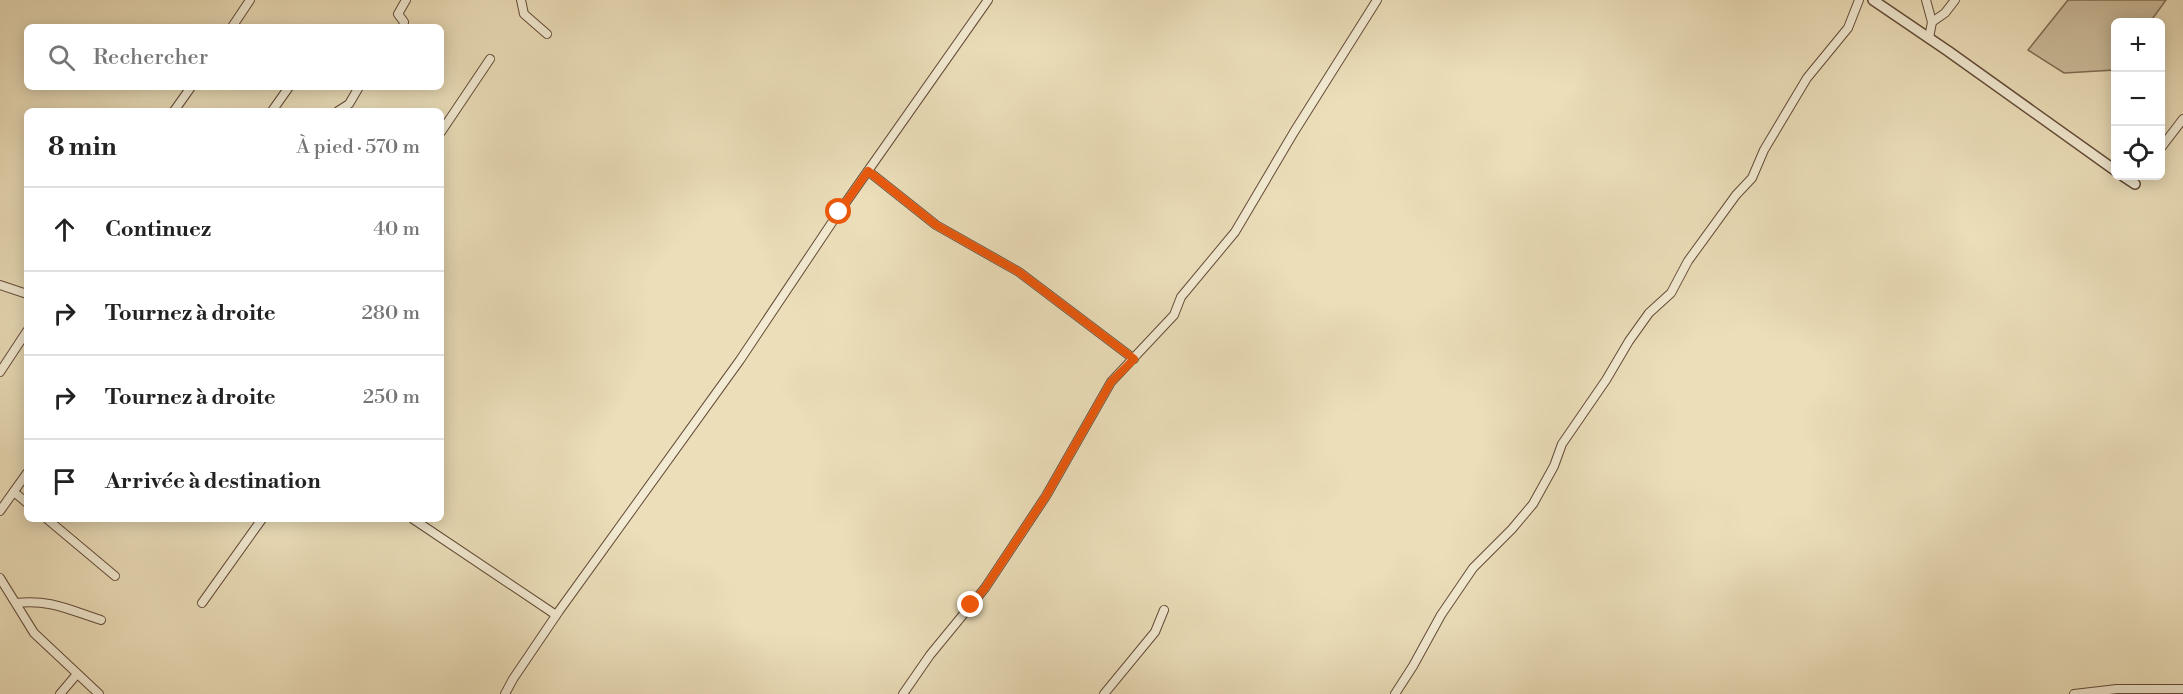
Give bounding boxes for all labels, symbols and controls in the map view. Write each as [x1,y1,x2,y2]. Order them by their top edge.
map controls [2111,18,2165,180]
button: + [2111,18,2165,72]
search box [24,24,444,90]
icon: search [45,41,78,74]
text: Rechercher [93,44,208,71]
button: − [2111,72,2165,126]
button: locate [2111,126,2165,180]
text: 8 min [48,131,117,163]
text: À pied · 570 m [296,135,420,160]
route start [825,198,851,224]
icon: ahead [48,213,81,246]
text: Continuez [105,216,211,243]
text: 40 m [373,217,420,242]
icon: right [48,297,81,330]
text: Tournez à droite [105,300,276,327]
text: 280 m [361,301,420,326]
icon: right [48,381,81,414]
text: Tournez à droite [105,384,276,411]
text: 250 m [363,385,420,410]
icon: arrive [48,465,81,498]
text: Arrivée à destination [105,468,321,495]
route end [957,591,983,617]

